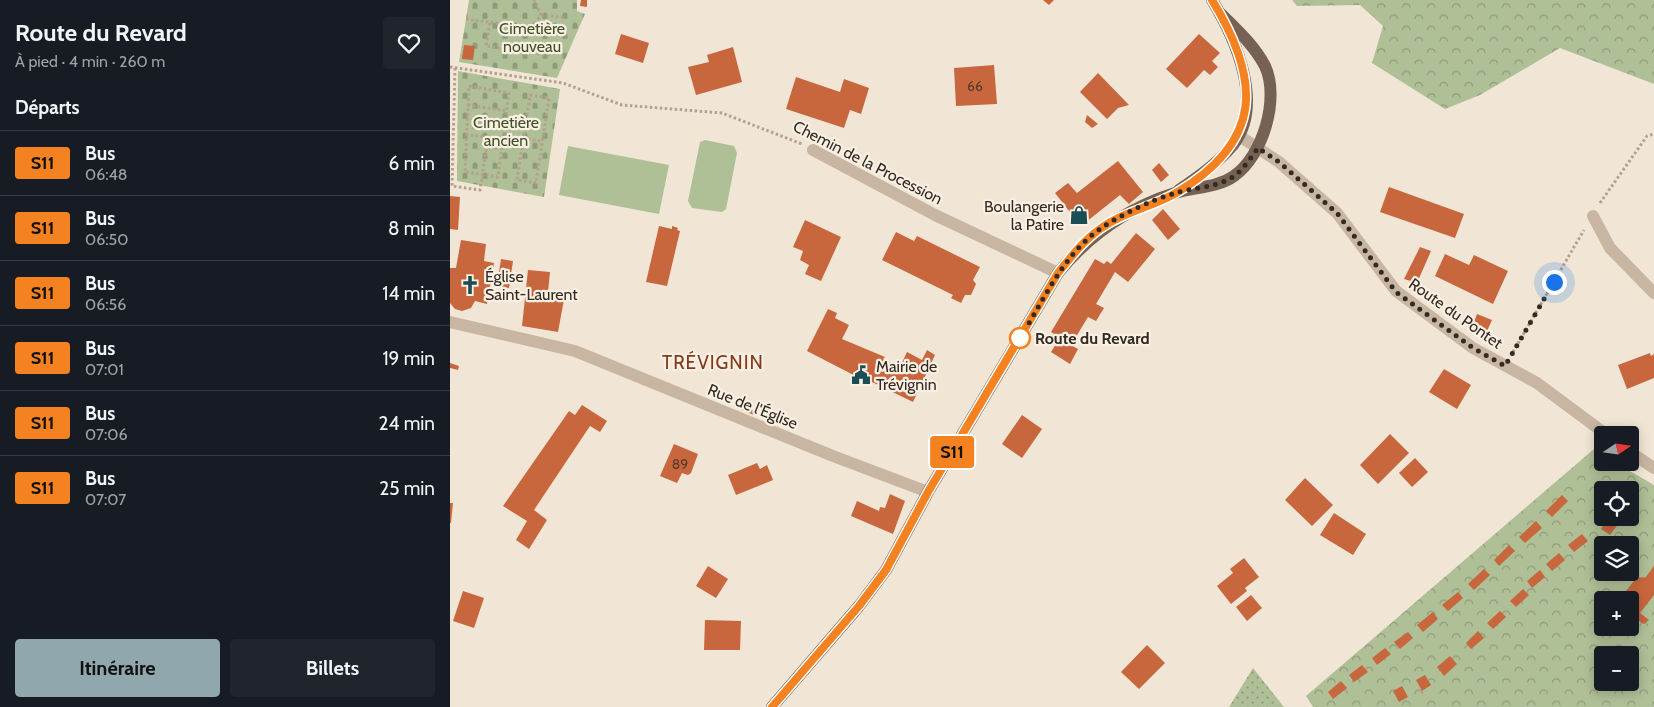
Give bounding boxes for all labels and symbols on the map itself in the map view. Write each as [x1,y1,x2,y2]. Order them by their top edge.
park label: Cimetière nouveau [499,19,565,56]
house number: 66 [967,77,983,95]
park label: Cimetière ancien [473,113,539,150]
street label: Chemin de la Procession [790,117,946,208]
place label: Boulangerie la Patire [984,197,1064,234]
shop icon: Boulangerie la Patire [1068,204,1090,226]
place label: Église Saint-Laurent [485,267,578,304]
your location [1542,270,1567,295]
church icon: Église Saint-Laurent [459,274,481,296]
street label: Route du Pontet [1405,274,1507,353]
marker: Route du Revard [1009,327,1031,349]
place label: Route du Revard [1035,329,1150,348]
district label: TRÉVIGNIN [662,350,764,374]
place label: Mairie de Trévignin [876,357,937,394]
public building icon: Mairie de Trévignin [850,364,872,386]
street label: Rue de l'Église [705,380,801,433]
north arrow [1594,426,1639,471]
line badge: S11 [923,436,981,468]
house number: 89 [672,455,688,473]

